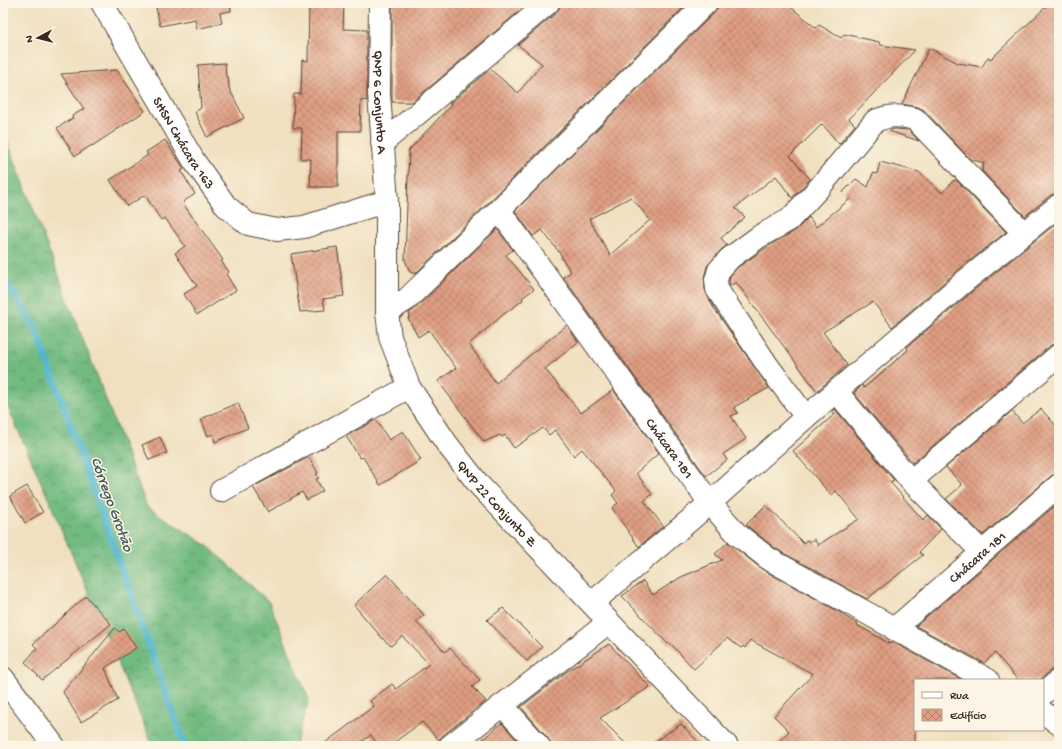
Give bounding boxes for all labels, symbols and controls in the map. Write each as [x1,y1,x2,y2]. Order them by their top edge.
north arrow [18,18,58,58]
text: N [24,35,36,43]
street label: QNP 6 Conjunto A [368,50,389,155]
street label: SHSN Chácara 163 [148,95,217,193]
street label: Chácara 181 [641,416,696,483]
water label: Córrego Grotão [86,455,137,555]
street label: QNP 22 Conjunto Z [452,458,540,552]
street label: Chácara 181 [946,529,1011,588]
legend [914,679,1044,731]
text: Rua [950,690,969,704]
text: Edifício [950,710,986,724]

